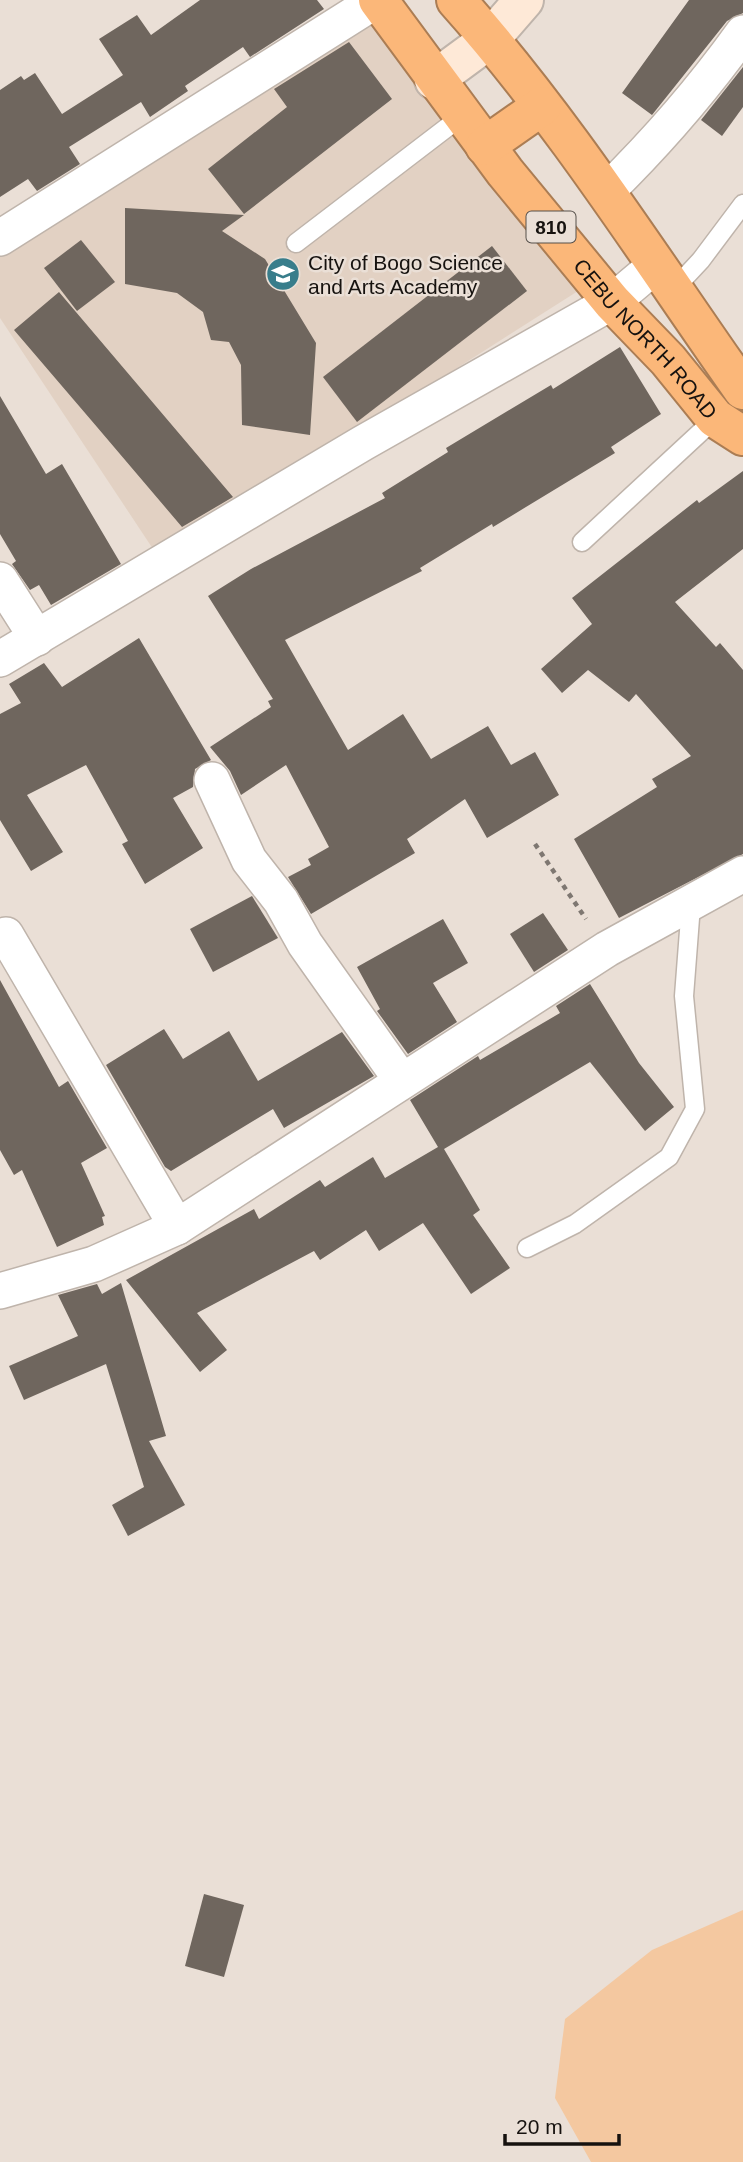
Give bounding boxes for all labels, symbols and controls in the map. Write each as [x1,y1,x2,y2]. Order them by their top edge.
road number: 810 [526,212,576,243]
place label: City of Bogo Science and Arts Academy [308,251,503,298]
street label: CEBU NORTH ROAD [570,254,722,423]
school or university icon: City of Bogo Science and Arts Academy [264,255,302,293]
scale bar [505,2102,619,2146]
text: 20 m [516,2115,563,2138]

